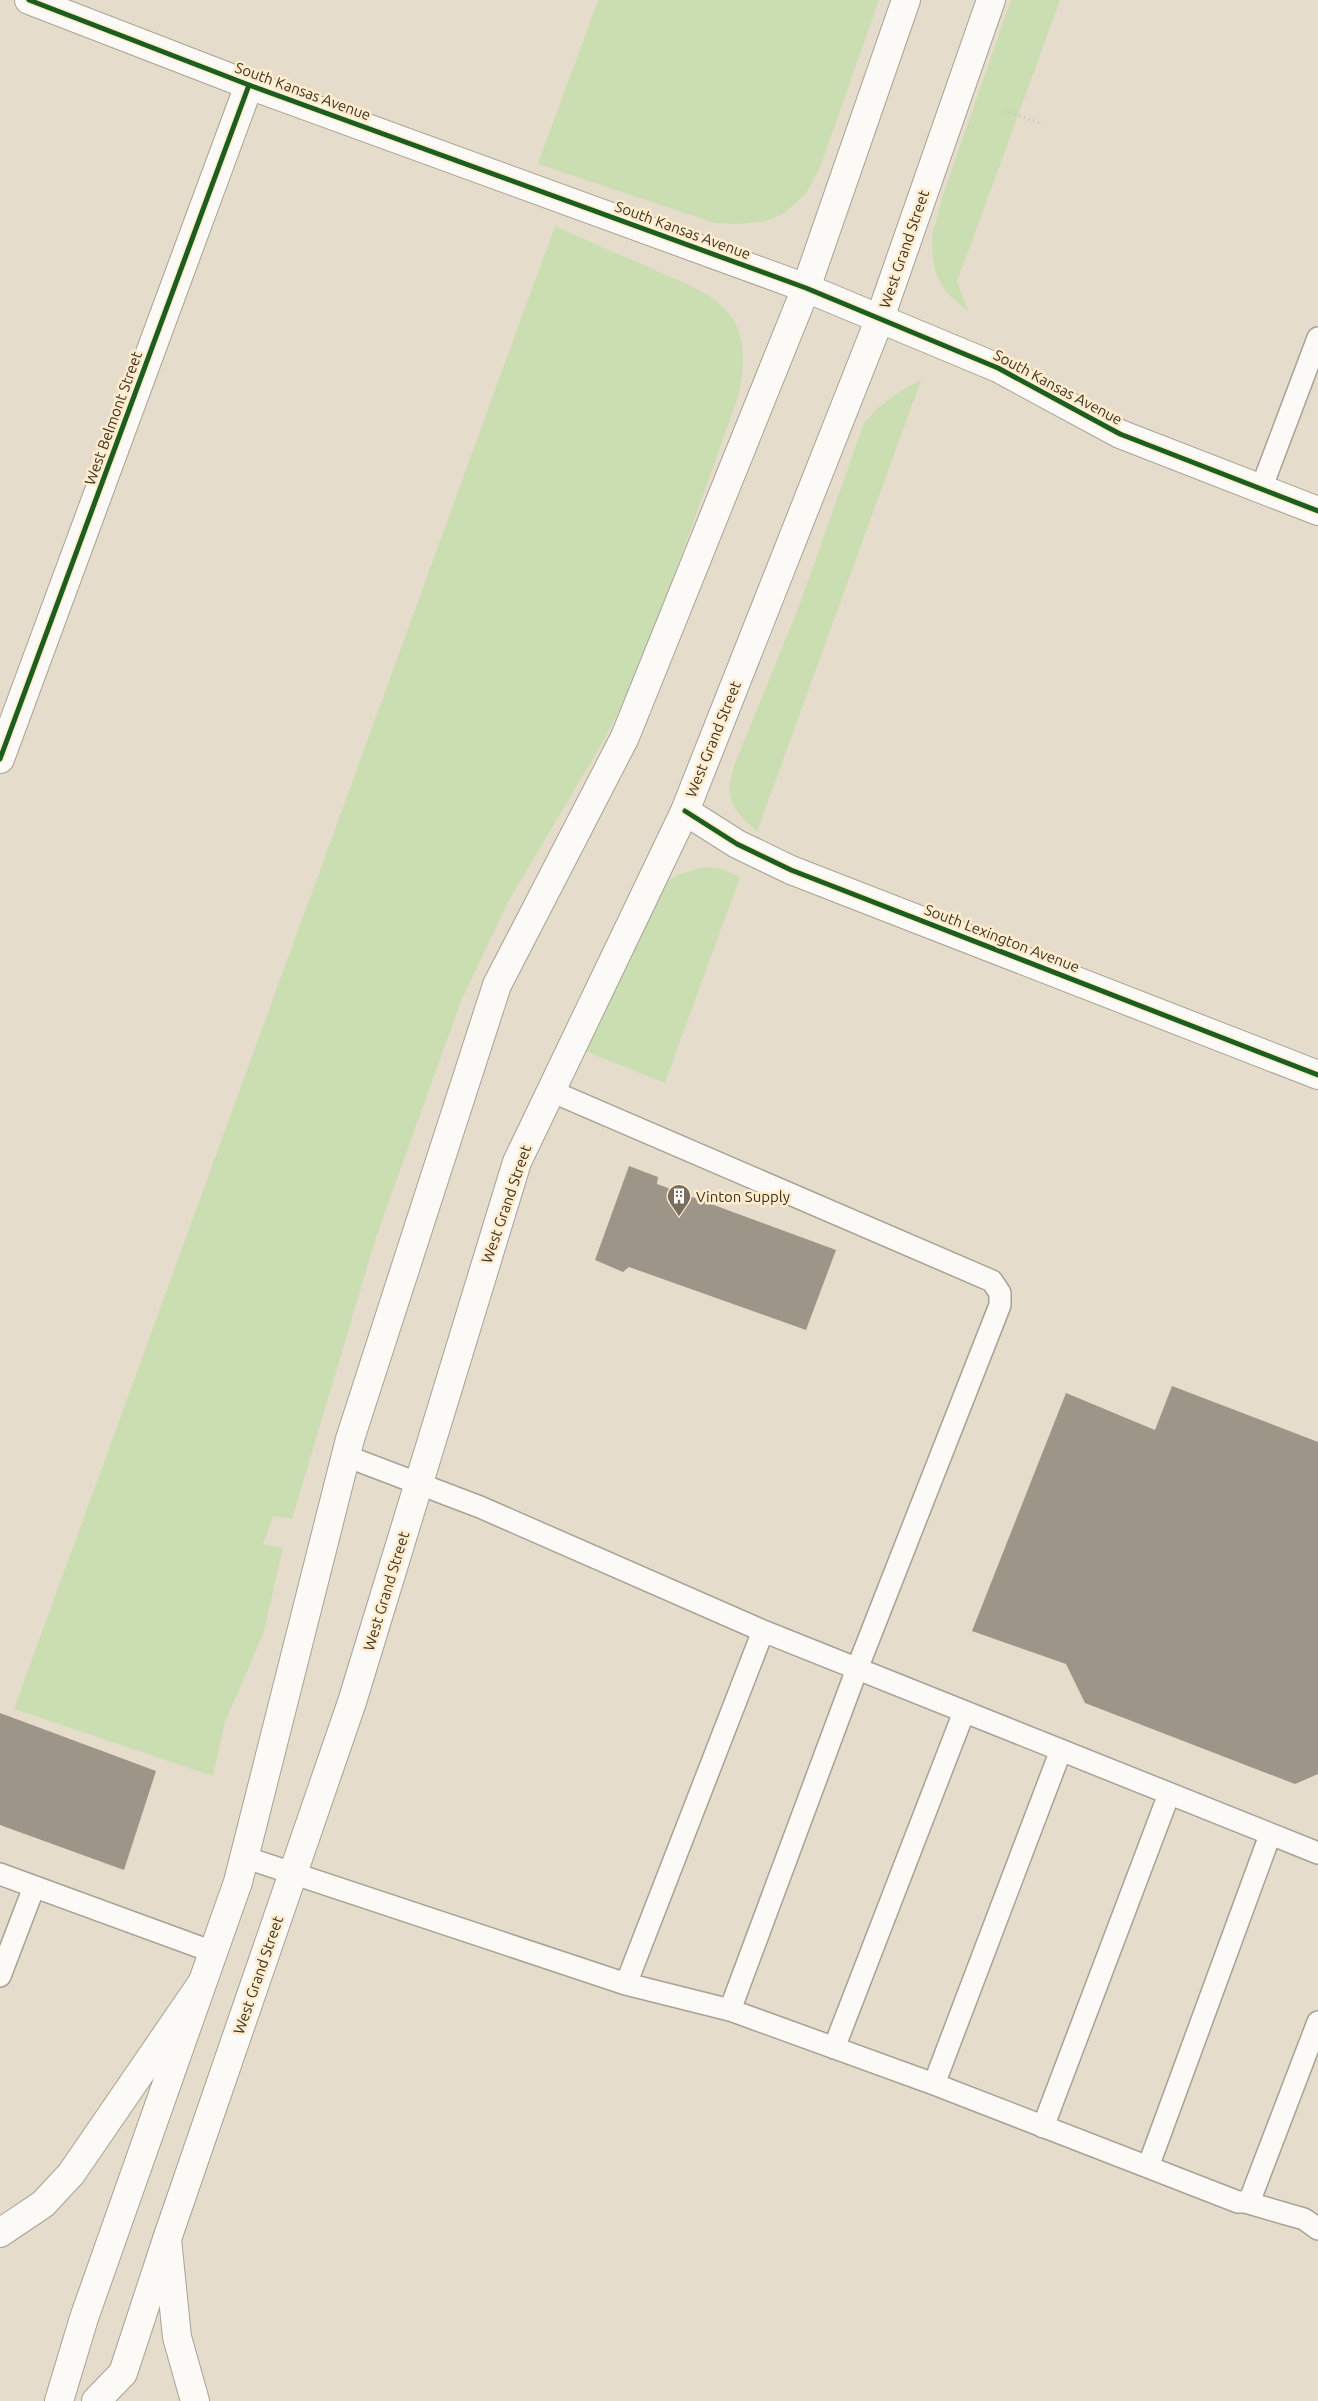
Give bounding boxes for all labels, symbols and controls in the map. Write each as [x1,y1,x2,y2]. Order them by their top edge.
street label: South Kansas Avenue [233,59,373,123]
street label: West Grand Street [876,188,932,310]
street label: South Kansas Avenue [613,198,753,262]
street label: South Kansas Avenue [991,346,1125,428]
street label: West Belmont Street [81,349,145,487]
street label: West Grand Street [682,678,744,800]
street label: South Lexington Avenue [922,901,1082,975]
street label: West Grand Street [478,1143,534,1265]
building icon: Vinton Supply [666,1183,692,1217]
place label: Vinton Supply [696,1188,790,1205]
street label: West Grand Street [360,1529,412,1653]
street label: West Grand Street [230,1914,286,2036]

